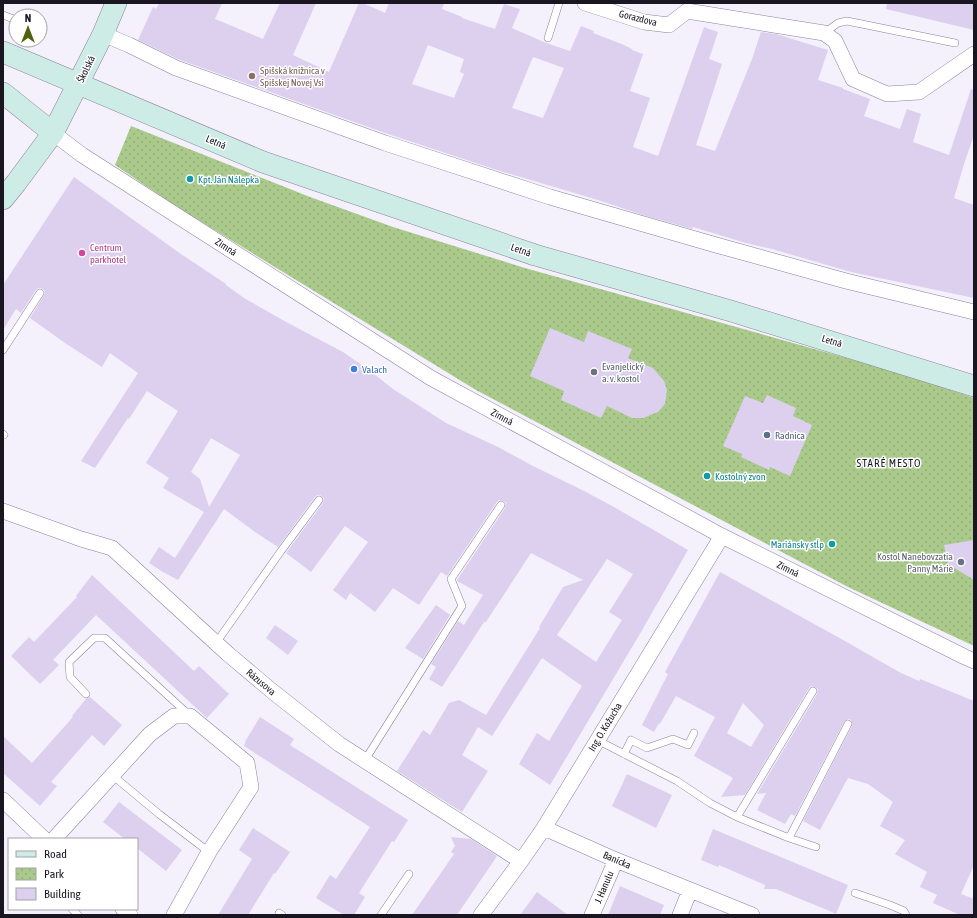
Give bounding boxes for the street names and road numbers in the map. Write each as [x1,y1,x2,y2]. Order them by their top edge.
street label: Gorazdova [618,8,659,28]
street label: Školská [75,54,97,84]
street label: Letná [204,133,228,151]
street label: Zimná [213,236,239,258]
street label: Letná [509,241,533,259]
street label: Letná [820,333,844,349]
street label: Zimná [489,407,515,428]
street label: Zimná [775,559,801,579]
street label: Rázusova [244,667,278,698]
street label: Ing. O. Kožucha [586,700,624,753]
street label: Banícka [601,849,633,871]
street label: J. Hanulu [592,869,616,905]

